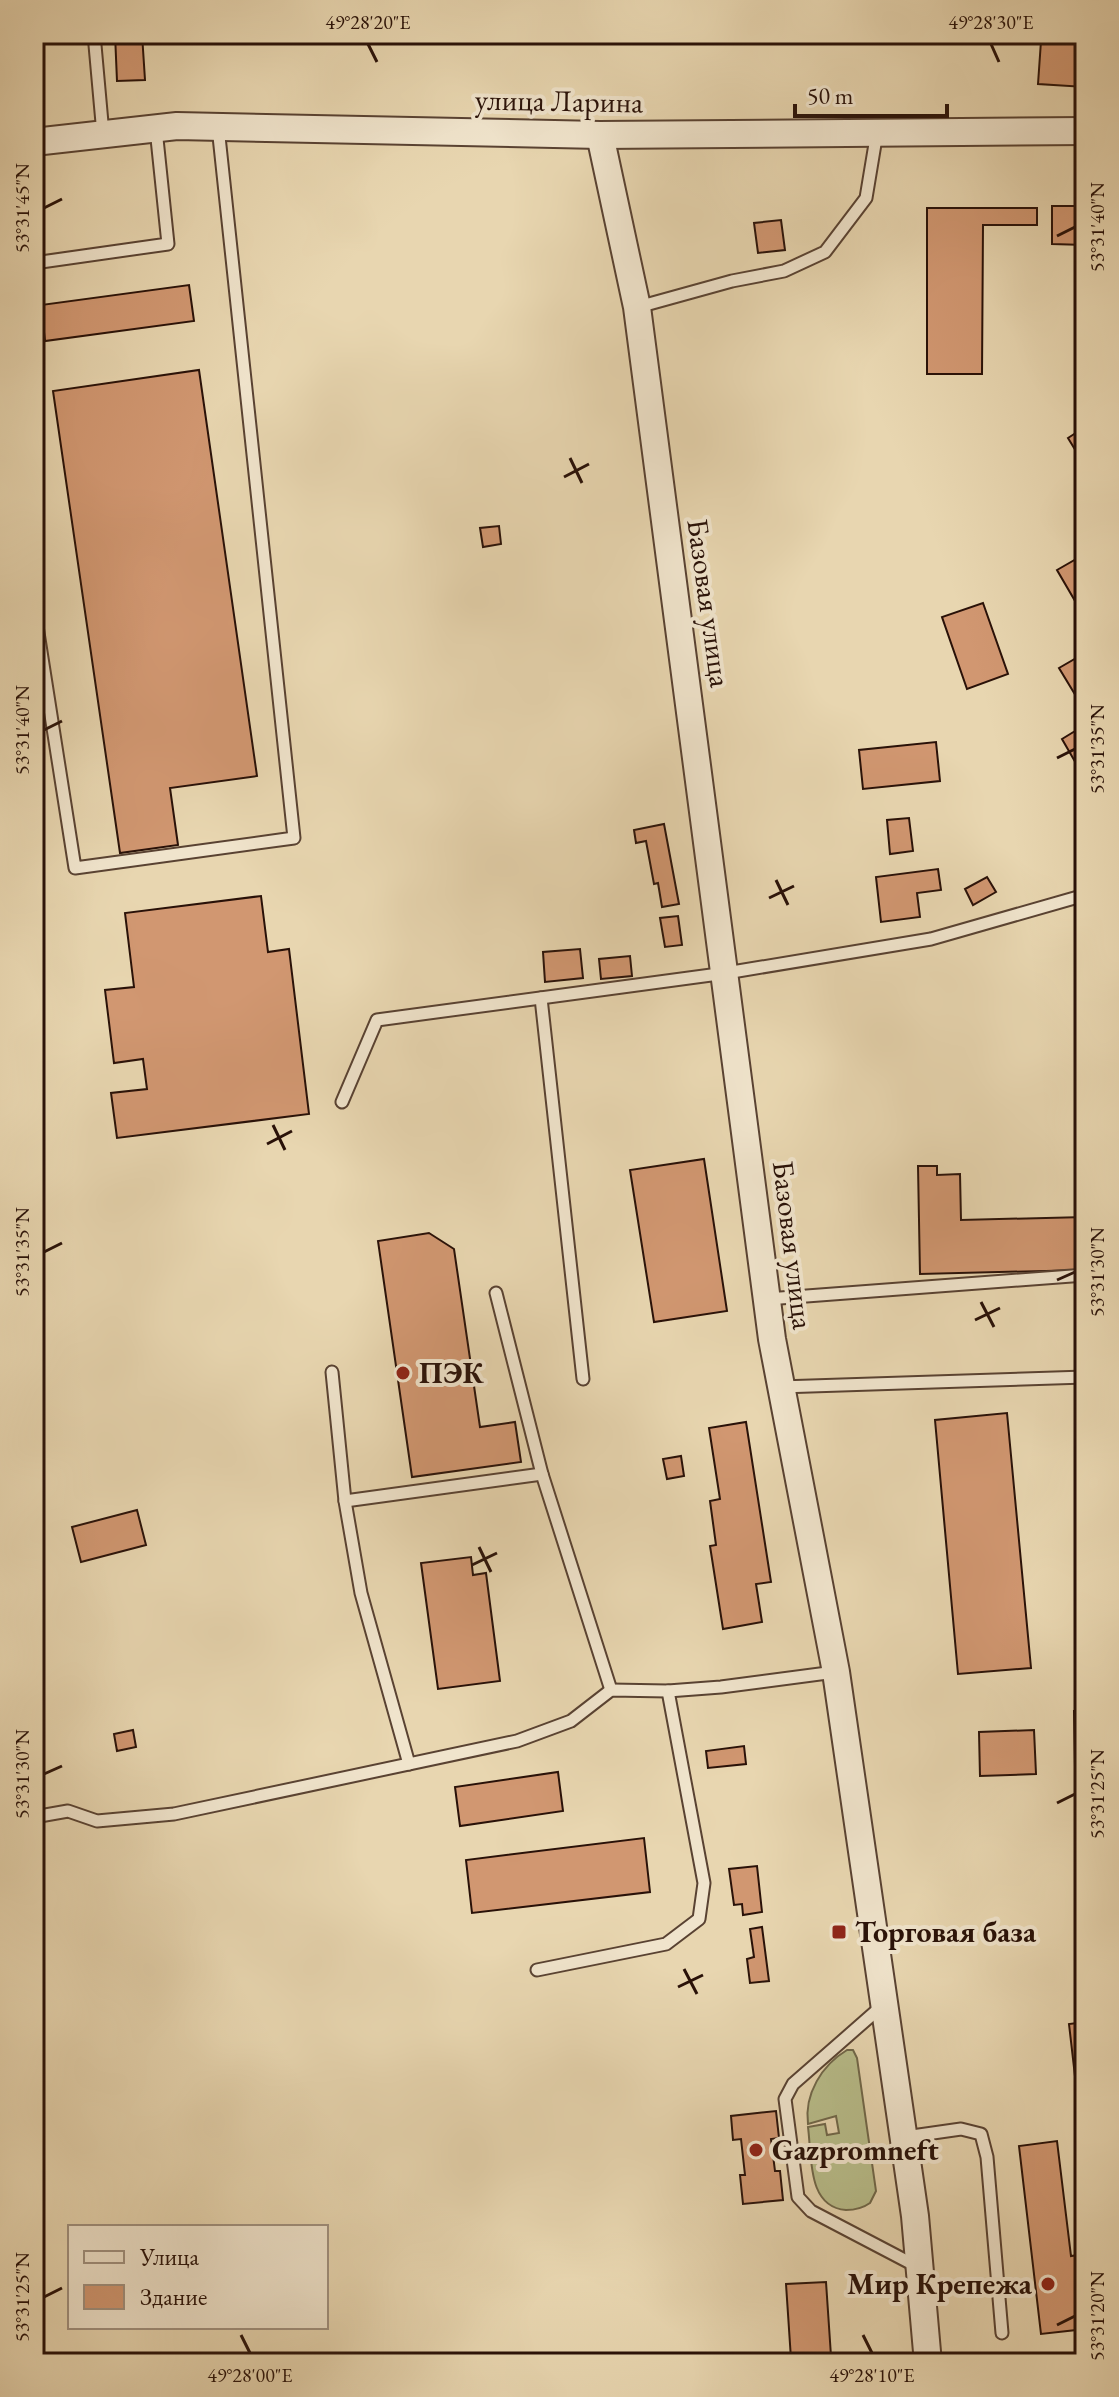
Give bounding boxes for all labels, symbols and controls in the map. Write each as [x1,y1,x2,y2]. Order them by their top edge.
text: 49°28'20"E [325,9,411,35]
text: 49°28'30"E [948,9,1034,35]
scale bar [795,68,947,118]
street label: улица Ларина [474,80,644,121]
text: 50 m [807,80,854,111]
text: 53°31'45"N [9,163,35,253]
text: 53°31'40"N [1084,182,1110,272]
street label: Базовая улица [678,516,741,690]
text: 53°31'40"N [9,685,35,775]
text: 53°31'35"N [1084,704,1110,794]
street label: Базовая улица [764,1158,823,1332]
text: 53°31'35"N [9,1207,35,1297]
text: 53°31'30"N [1084,1227,1110,1317]
place label: ПЭК [419,1353,485,1392]
marker: ПЭК [394,1364,412,1382]
text: 53°31'30"N [9,1729,35,1819]
text: 53°31'25"N [1084,1749,1110,1839]
place label: Торговая база [855,1912,1037,1951]
marker: Торговая база [830,1923,848,1941]
place label: Gazpromneft [772,2130,939,2169]
marker: Gazpromneft [747,2141,765,2159]
legend [68,2225,328,2329]
text: Улица [139,2241,199,2272]
text: 53°31'25"N [9,2252,35,2342]
place label: Мир Крепежа [847,2264,1033,2303]
text: 53°31'20"N [1084,2271,1110,2361]
marker: Мир Крепежа [1039,2275,1057,2293]
text: Здание [140,2281,207,2312]
text: 49°28'00"E [207,2362,293,2388]
text: 49°28'10"E [829,2362,915,2388]

